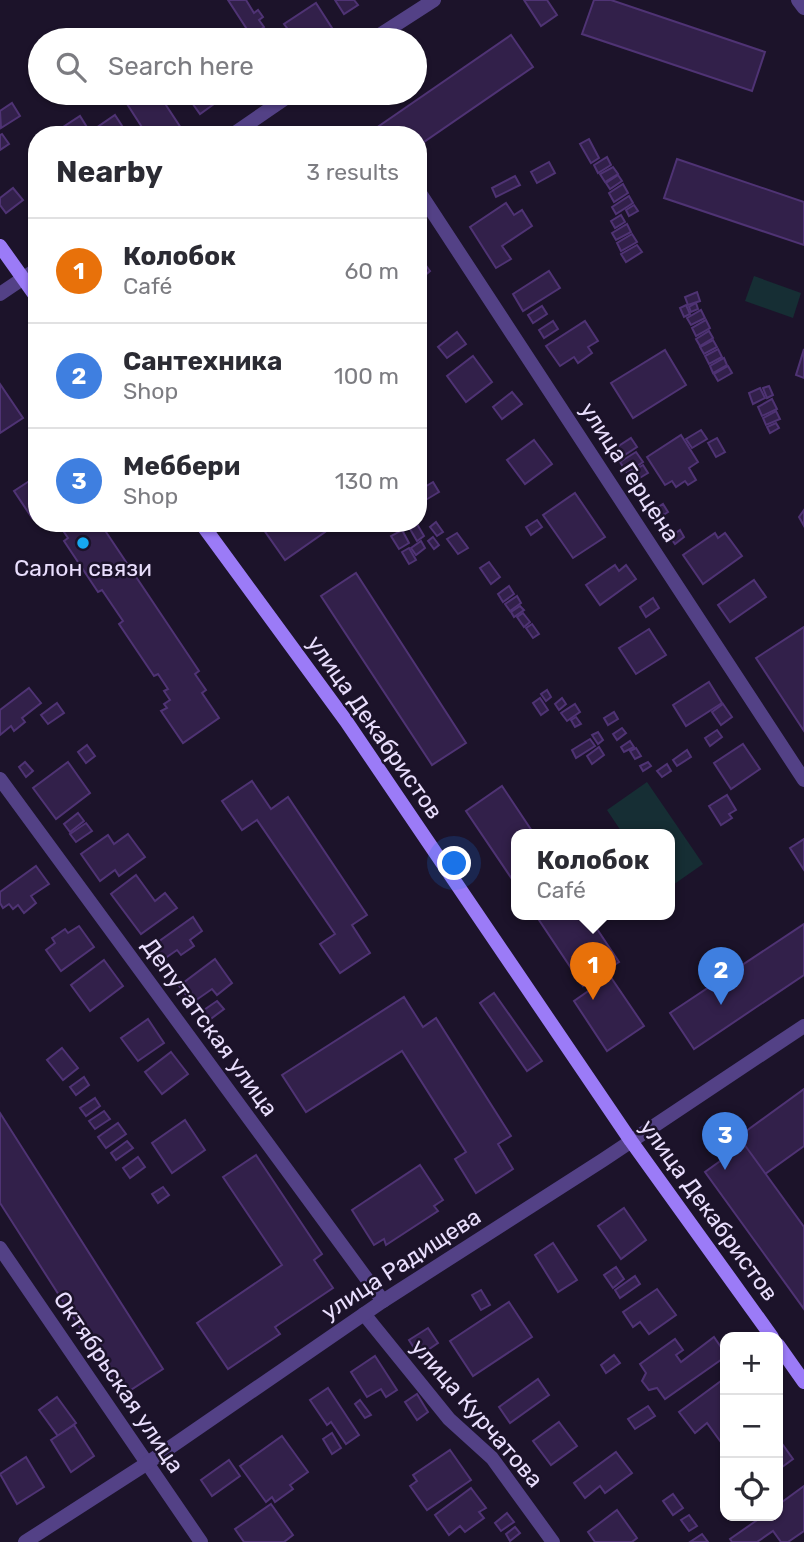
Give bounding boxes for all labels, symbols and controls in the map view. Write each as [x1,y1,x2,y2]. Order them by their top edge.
search box [28,28,427,105]
icon: search [52,48,90,86]
text: Search here [108,51,254,82]
text: Nearby [56,154,163,190]
text: 3 results [306,158,399,186]
text: Колобок [123,241,236,272]
text: 1 [73,257,85,285]
text: 60 m [344,257,399,285]
text: Café [123,272,172,300]
text: Сантехника [123,346,282,377]
text: 2 [72,362,86,390]
text: 100 m [334,362,399,390]
text: Shop [123,377,178,405]
street label: улица Герцена [574,397,686,547]
text: Меббери [123,451,240,482]
text: 3 [71,467,87,495]
text: 130 m [335,467,399,495]
text: Shop [123,482,178,510]
marker: Салон связи [75,535,91,551]
place label: Салон связи [14,554,152,582]
street label: улица Декабристов [301,630,449,824]
popup [511,829,675,920]
text: Колобок [537,845,649,876]
your location [437,846,471,880]
text: Café [537,876,586,904]
street label: Депутатская улица [136,932,284,1122]
pin: 1 [570,942,616,1000]
pin: 2 [698,947,744,1005]
pin: 3 [702,1112,748,1170]
street label: улица Декабристов [634,1114,784,1306]
street label: улица Радищева [316,1202,486,1326]
street label: Октябрьская улица [48,1286,190,1478]
map controls [720,1332,783,1521]
button: + [720,1332,783,1395]
street label: улица Курчатова [405,1333,549,1493]
button: − [720,1395,783,1458]
button: locate [720,1458,783,1521]

